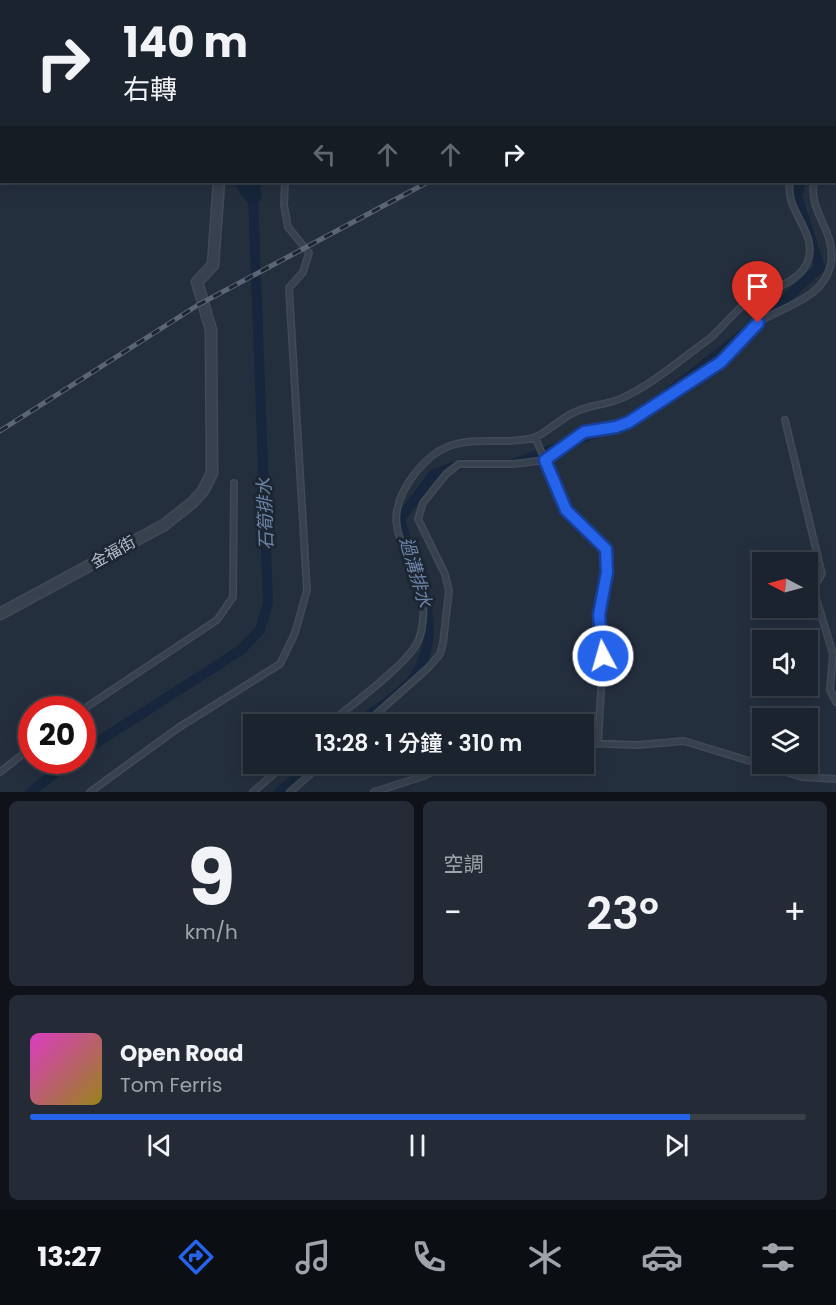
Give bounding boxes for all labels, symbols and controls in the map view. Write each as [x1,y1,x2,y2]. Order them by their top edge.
text: 140 m [123,13,248,72]
icon: right [24,24,102,102]
text: 右轉 [123,71,177,108]
icon: left [308,138,341,171]
icon: ahead [371,138,404,171]
icon: ahead [434,138,467,171]
icon: right [497,138,530,171]
pin [732,261,783,323]
icon: arrive [741,270,774,303]
water label: 石筍排水 [251,477,279,550]
street label: 金福街 [86,530,140,574]
water label: 過溝排水 [394,534,438,611]
north arrow [752,552,818,618]
map controls [752,552,818,774]
position arrow [571,624,635,688]
button: sound [752,630,818,696]
speed limit sign: 20 [18,696,96,774]
button: layers [752,708,818,774]
text: 13:28 · 1 分鐘 · 310 m [315,728,522,759]
text: 9 [187,823,235,932]
text: 空調 [444,850,484,878]
text: 23° [586,882,659,945]
text: − [444,889,462,936]
text: + [783,889,806,936]
text: km/h [185,918,238,946]
text: Open Road [120,1038,244,1069]
text: Tom Ferris [120,1071,222,1099]
icon: previous [143,1129,176,1162]
icon: pause [401,1129,434,1162]
icon: next [660,1129,693,1162]
icon: directions [175,1236,217,1278]
icon: music [292,1236,334,1278]
icon: phone [408,1236,450,1278]
icon: climate [524,1236,566,1278]
icon: car [641,1236,683,1278]
icon: filters [757,1236,799,1278]
text: 13:27 [37,1238,101,1275]

